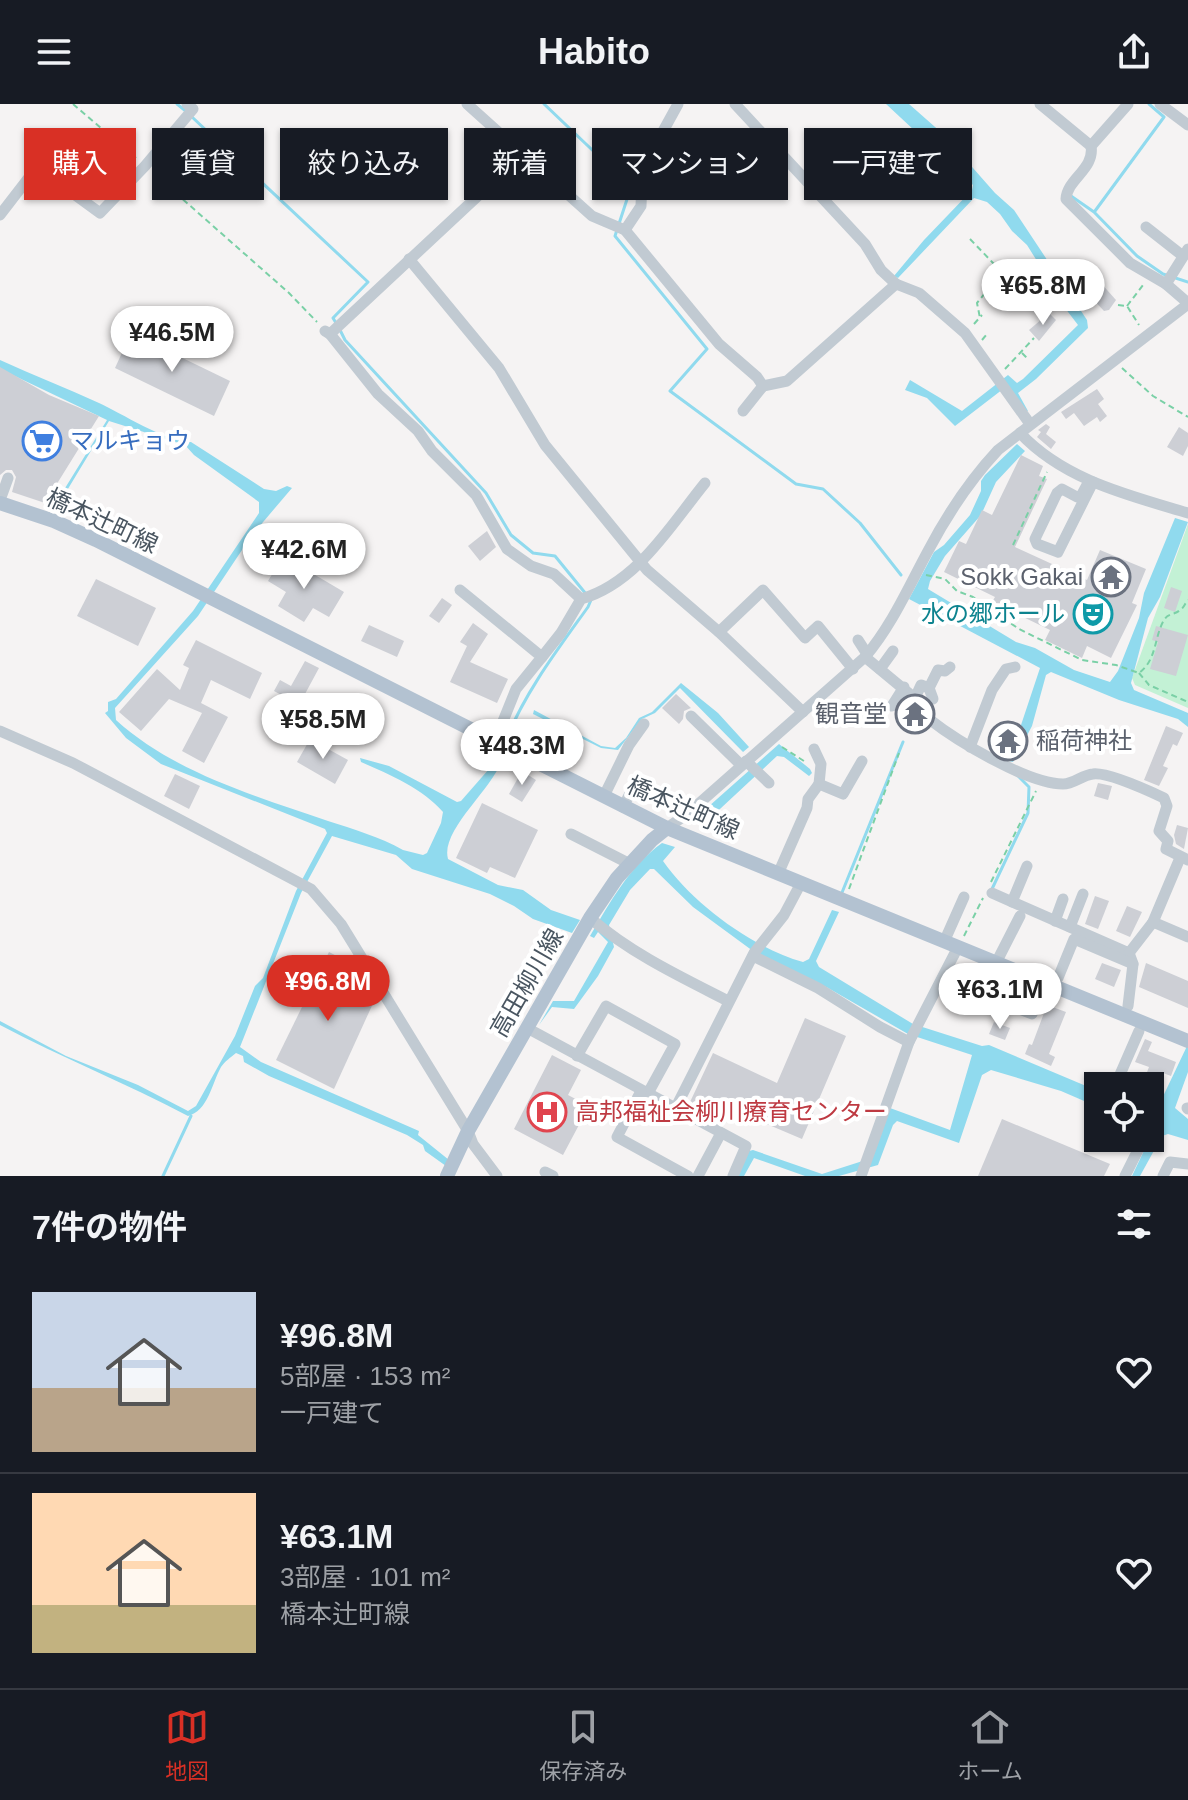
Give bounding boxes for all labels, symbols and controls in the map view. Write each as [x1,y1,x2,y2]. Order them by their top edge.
icon: menu [32,30,76,74]
icon: share [1112,30,1156,74]
text: Habito [538,31,650,72]
chip: 購入 [24,128,136,200]
chip: 賃貸 [152,128,264,200]
chip: 絞り込み [280,128,448,200]
chip: 新着 [464,128,576,200]
chip: マンション [592,128,788,200]
chip: 一戸建て [804,128,972,200]
pin: ¥65.8M [978,259,1108,327]
text: ¥65.8M [1000,270,1086,300]
pin: ¥46.5M [107,306,237,374]
text: ¥46.5M [129,317,215,347]
supermarket icon: マルキョウ [21,420,63,462]
place label: マルキョウ [70,427,190,454]
street label: 橋本辻町線 [42,483,162,558]
pin: ¥42.6M [239,523,369,591]
text: ¥42.6M [261,534,347,564]
temple icon: Sokk Gakai [1090,556,1132,598]
place label: Sokk Gakai [960,563,1083,590]
theatre icon: 水の郷ホール [1072,593,1114,635]
place label: 水の郷ホール [921,600,1065,627]
pin: ¥58.5M [258,693,388,761]
temple icon: 観音堂 [894,693,936,735]
place label: 観音堂 [815,700,887,727]
text: ¥58.5M [280,704,366,734]
pin: ¥48.3M [457,719,587,787]
temple icon: 稲荷神社 [987,720,1029,762]
place label: 稲荷神社 [1036,727,1132,754]
text: ¥48.3M [479,730,565,760]
street label: 橋本辻町線 [623,771,744,844]
street label: 高田柳川線 [485,924,568,1041]
pin: ¥96.8M [263,955,393,1023]
pin: ¥63.1M [935,963,1065,1031]
text: ¥96.8M [285,966,371,996]
text: ¥63.1M [957,974,1043,1004]
map controls [1084,1072,1164,1152]
button: locate [1084,1072,1164,1152]
hospital icon: 高邦福祉会柳川療育センター [526,1091,568,1133]
place label: 高邦福祉会柳川療育センター [575,1098,887,1125]
icon: filters [1112,1202,1156,1246]
text: 7件の物件 [32,1208,187,1246]
text: ¥96.8M [280,1316,393,1354]
icon: home [96,1324,192,1420]
icon: heart [1112,1350,1156,1394]
text: 5部屋 · 153 m² [280,1361,451,1391]
text: 一戸建て [280,1398,384,1428]
text: ¥63.1M [280,1517,393,1555]
icon: home [96,1525,192,1621]
icon: heart [1112,1551,1156,1595]
text: 3部屋 · 101 m² [280,1562,451,1592]
text: 橋本辻町線 [280,1599,410,1629]
tab: 地図 [165,1705,209,1785]
tab: 保存済み [539,1705,627,1785]
tab: ホーム [958,1705,1023,1785]

